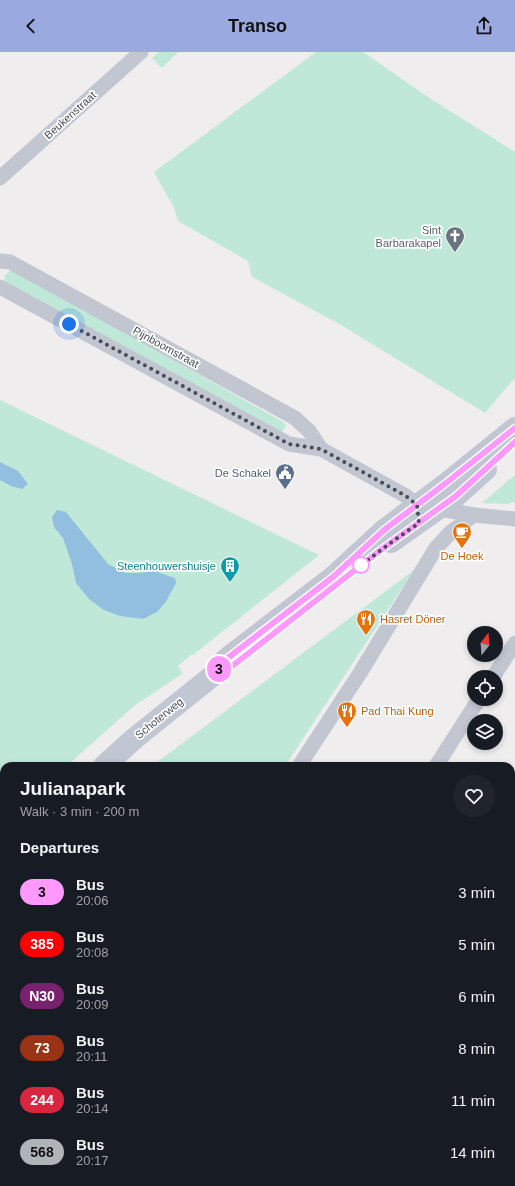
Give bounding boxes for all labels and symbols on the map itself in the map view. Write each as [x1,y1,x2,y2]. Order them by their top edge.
street label: Beukenstraat [42,89,98,141]
place label: Sint Barbarakapel [376,224,441,249]
church icon: Sint Barbarakapel [444,225,466,253]
your location [59,314,79,334]
street label: Pijnboomstraat [131,324,201,370]
public building icon: De Schakel [274,462,296,490]
place label: De Schakel [215,467,271,479]
cafe icon: De Hoek [451,521,473,549]
place label: De Hoek [441,550,484,562]
building icon: Steenhouwershuisje [219,555,241,583]
unlabelled marker [352,556,370,574]
place label: Steenhouwershuisje [117,560,216,572]
restaurant icon: Hasret Döner [355,608,377,636]
place label: Hasret Döner [380,613,446,625]
north arrow [467,626,503,662]
line badge: 3 [206,656,232,682]
street label: Schoterweg [133,695,185,741]
restaurant icon: Pad Thai Kung [336,700,358,728]
place label: Pad Thai Kung [361,705,434,717]

